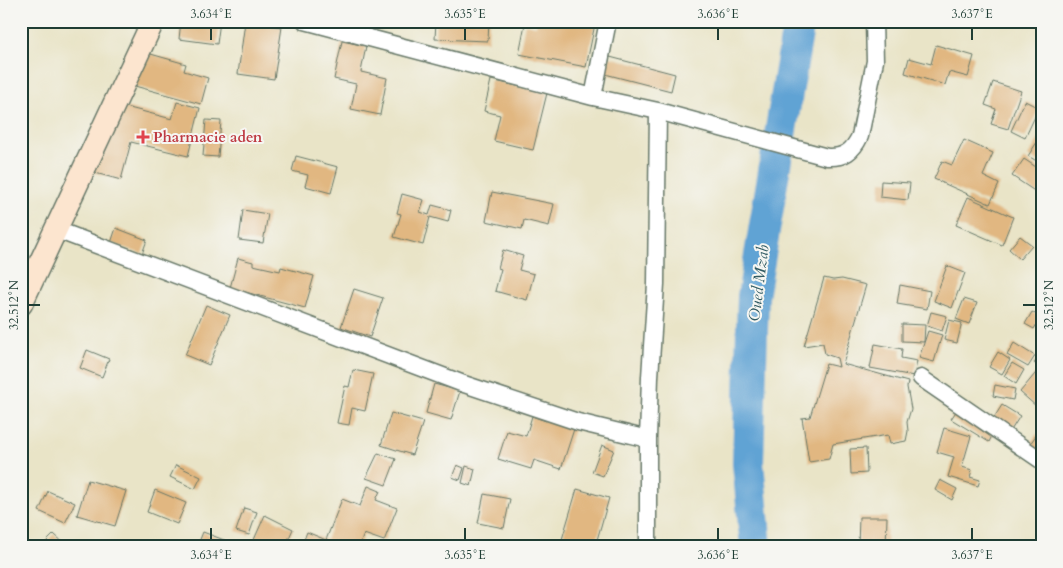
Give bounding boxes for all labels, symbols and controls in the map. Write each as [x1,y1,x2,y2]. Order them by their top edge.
text: 3.634°E [190,6,232,22]
text: 3.635°E [444,6,486,22]
text: 3.636°E [697,6,739,22]
text: 3.637°E [951,6,993,22]
place label: Pharmacie aden [153,127,263,147]
marker: Pharmacie aden [137,131,149,143]
water label: Oued Mzab [743,244,775,323]
text: 32.512°N [6,279,22,330]
text: 32.512°N [1041,279,1057,330]
text: 3.634°E [190,547,232,563]
text: 3.635°E [444,547,486,563]
text: 3.636°E [697,547,739,563]
text: 3.637°E [951,547,993,563]

